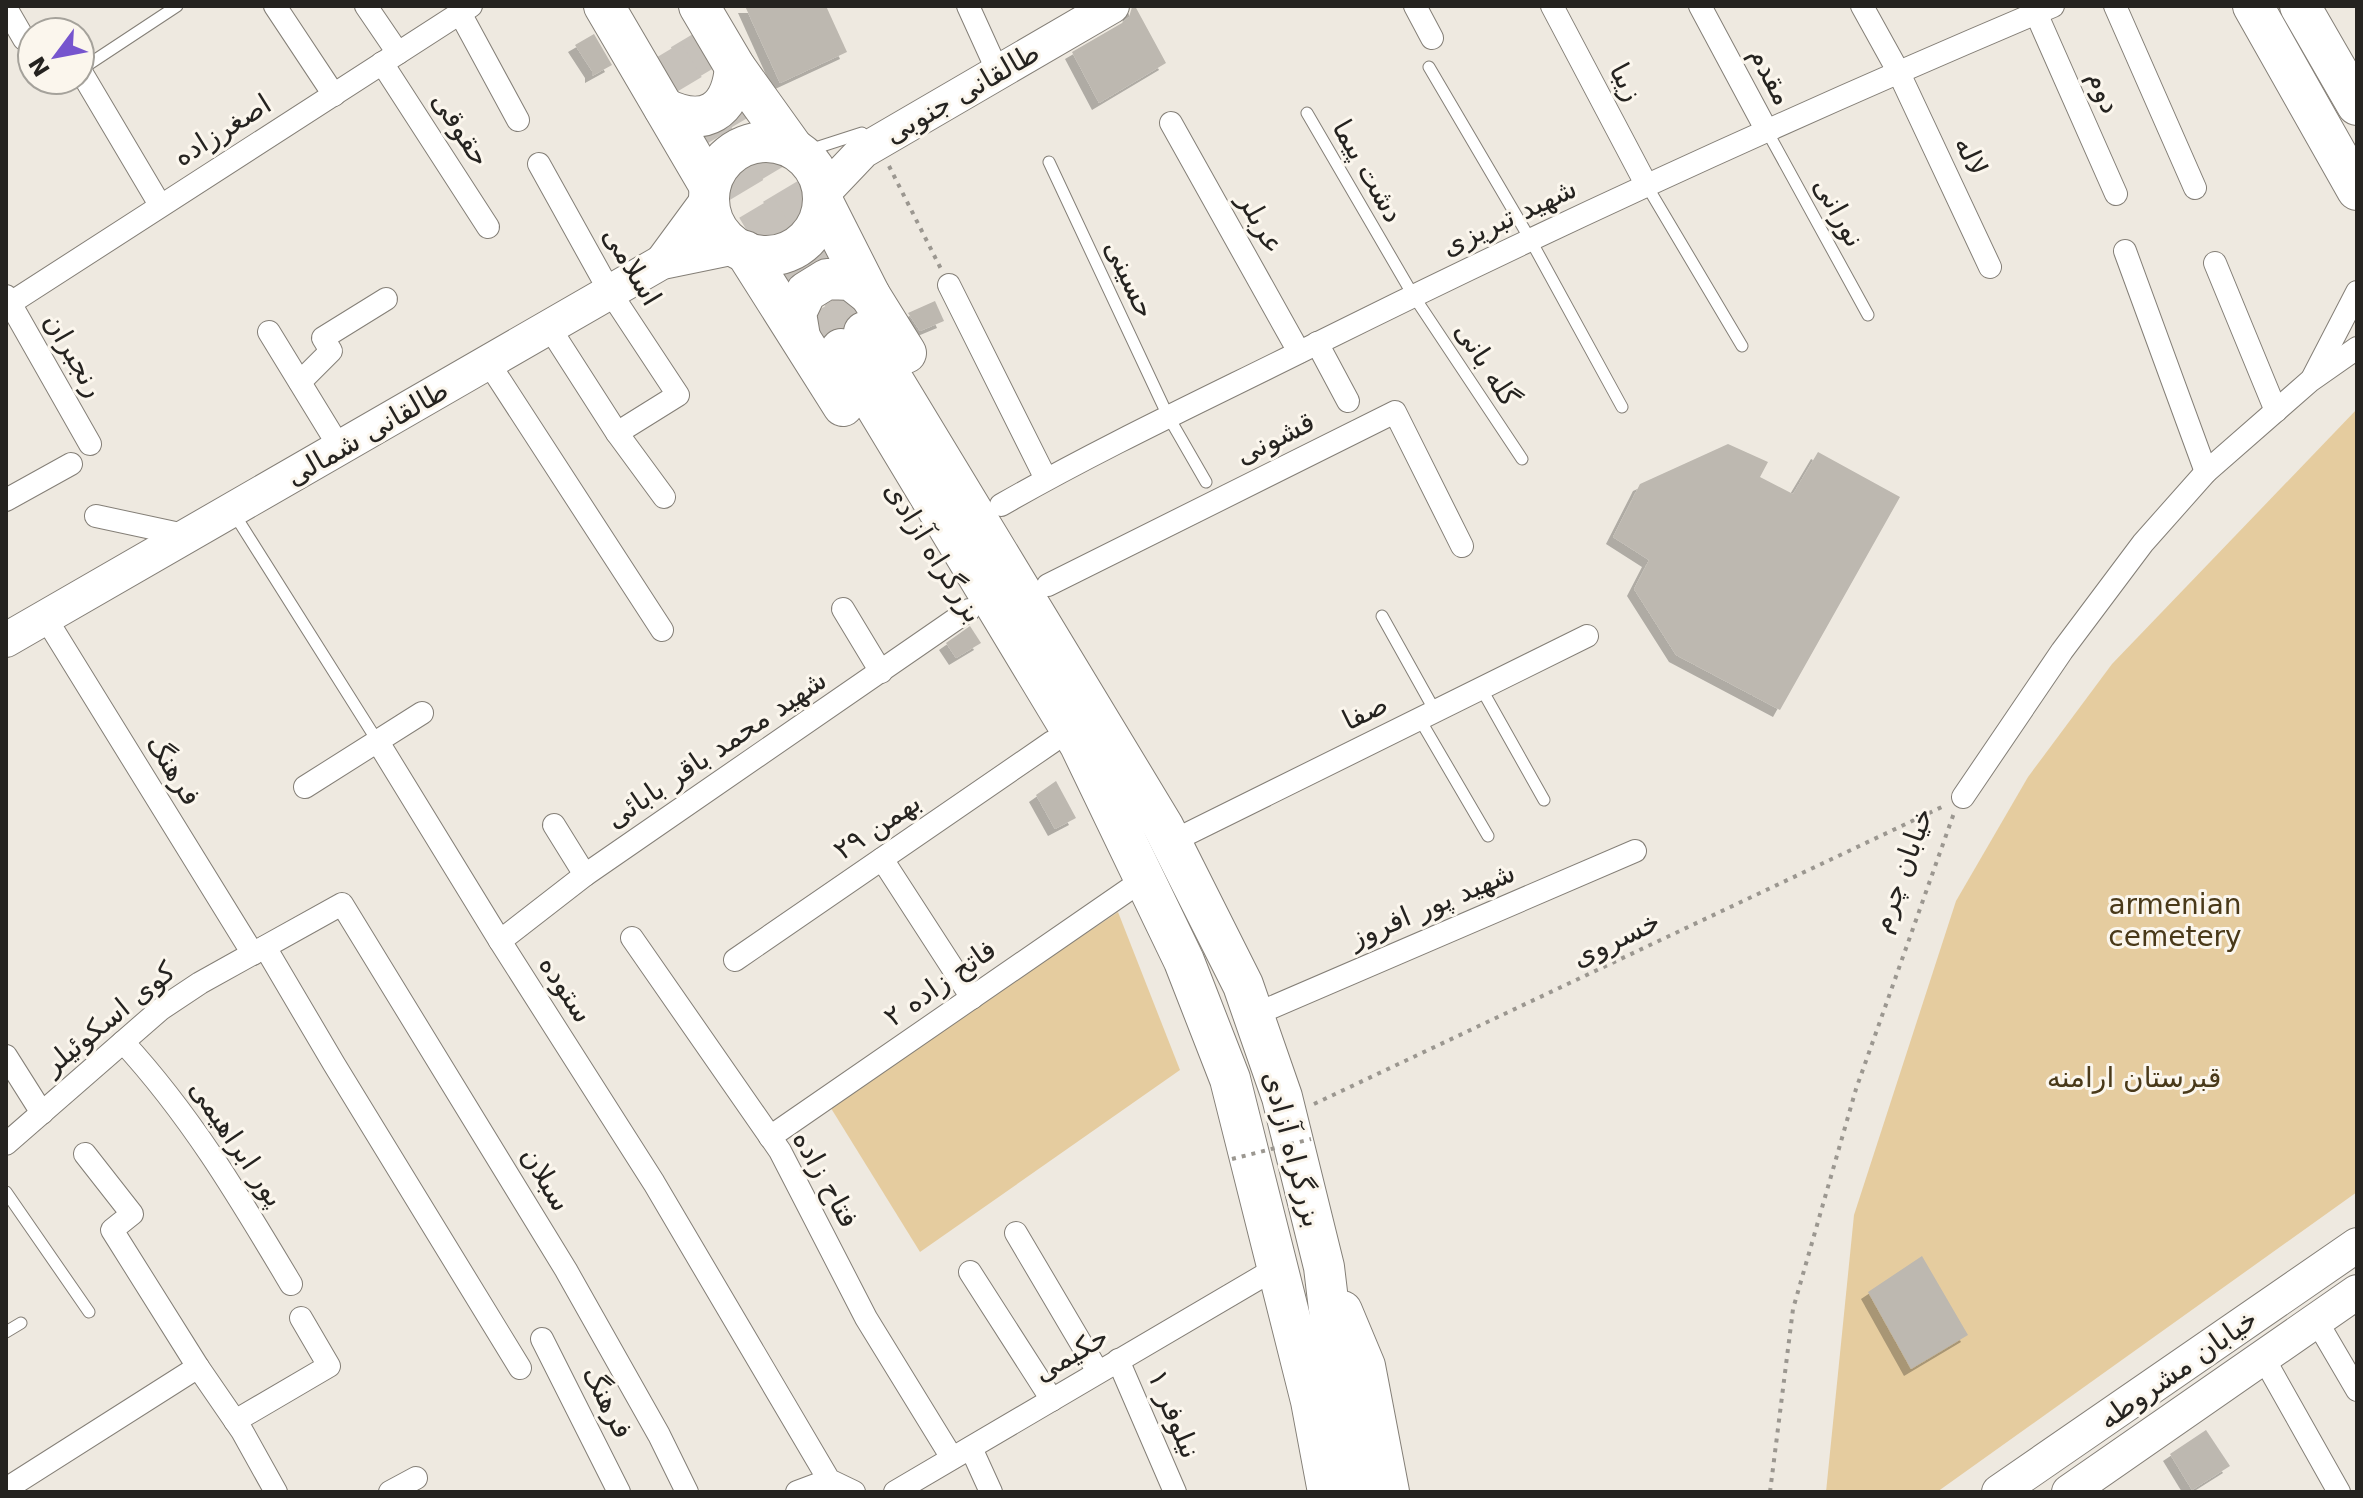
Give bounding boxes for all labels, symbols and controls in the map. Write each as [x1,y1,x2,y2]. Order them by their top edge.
north arrow [16,16,96,96]
street label: طالقانی جنوبی [879,35,1045,151]
street label: مقدم [1742,41,1800,111]
text: N [24,52,55,81]
street label: زیبا [1602,57,1650,107]
street label: دوم [2080,65,2128,119]
street label: حقوقی [425,85,497,173]
street label: اصغرزاده [167,87,277,173]
street label: دشت پیما [1325,114,1411,228]
street label: لاله [1948,131,1994,181]
street label: شهید تبریزی [1436,171,1582,263]
street label: نورانی [1806,171,1872,253]
street label: عربلر [1230,185,1291,259]
street label: اسلامی [596,221,668,311]
street label: حسینی [1098,235,1162,323]
street label: رنجبران [37,307,111,403]
street label: گله بانی [1448,316,1527,413]
street label: طالقانی شمالی [280,373,454,493]
street label: قشونی [1230,405,1320,471]
street label: بزرگراه آزادی [878,475,990,629]
street label: شهید محمد باقر بابائی [599,663,833,835]
street label: صفا [1337,687,1393,737]
street label: فرهنگ [140,729,208,811]
street label: ۲۹ بهمن [827,785,927,867]
street label: خیابان چرم [1864,803,1940,937]
street label: شهید پور افروز [1342,855,1520,956]
park label: armenian cemetery [2108,888,2242,953]
street label: خسروی [1567,904,1665,974]
street label: فاتح زاده ۲ [878,932,1002,1034]
street label: ستوده [532,949,600,1029]
street label: کوی اسکوئیلر [35,954,182,1083]
park label: قبرستان ارامنه [2047,1061,2221,1094]
street label: بزرگراه آزادی [1256,1067,1330,1231]
street label: پور ابراهیمی [182,1073,292,1213]
street label: فتاح زاده [786,1125,866,1233]
street label: سبلان [514,1141,578,1217]
street label: خیابان مشروطه [2092,1302,2264,1436]
street label: حکیمی [1028,1320,1114,1388]
street label: فرهنگ [576,1360,640,1444]
street label: نیلوفر ۱ [1141,1365,1207,1463]

